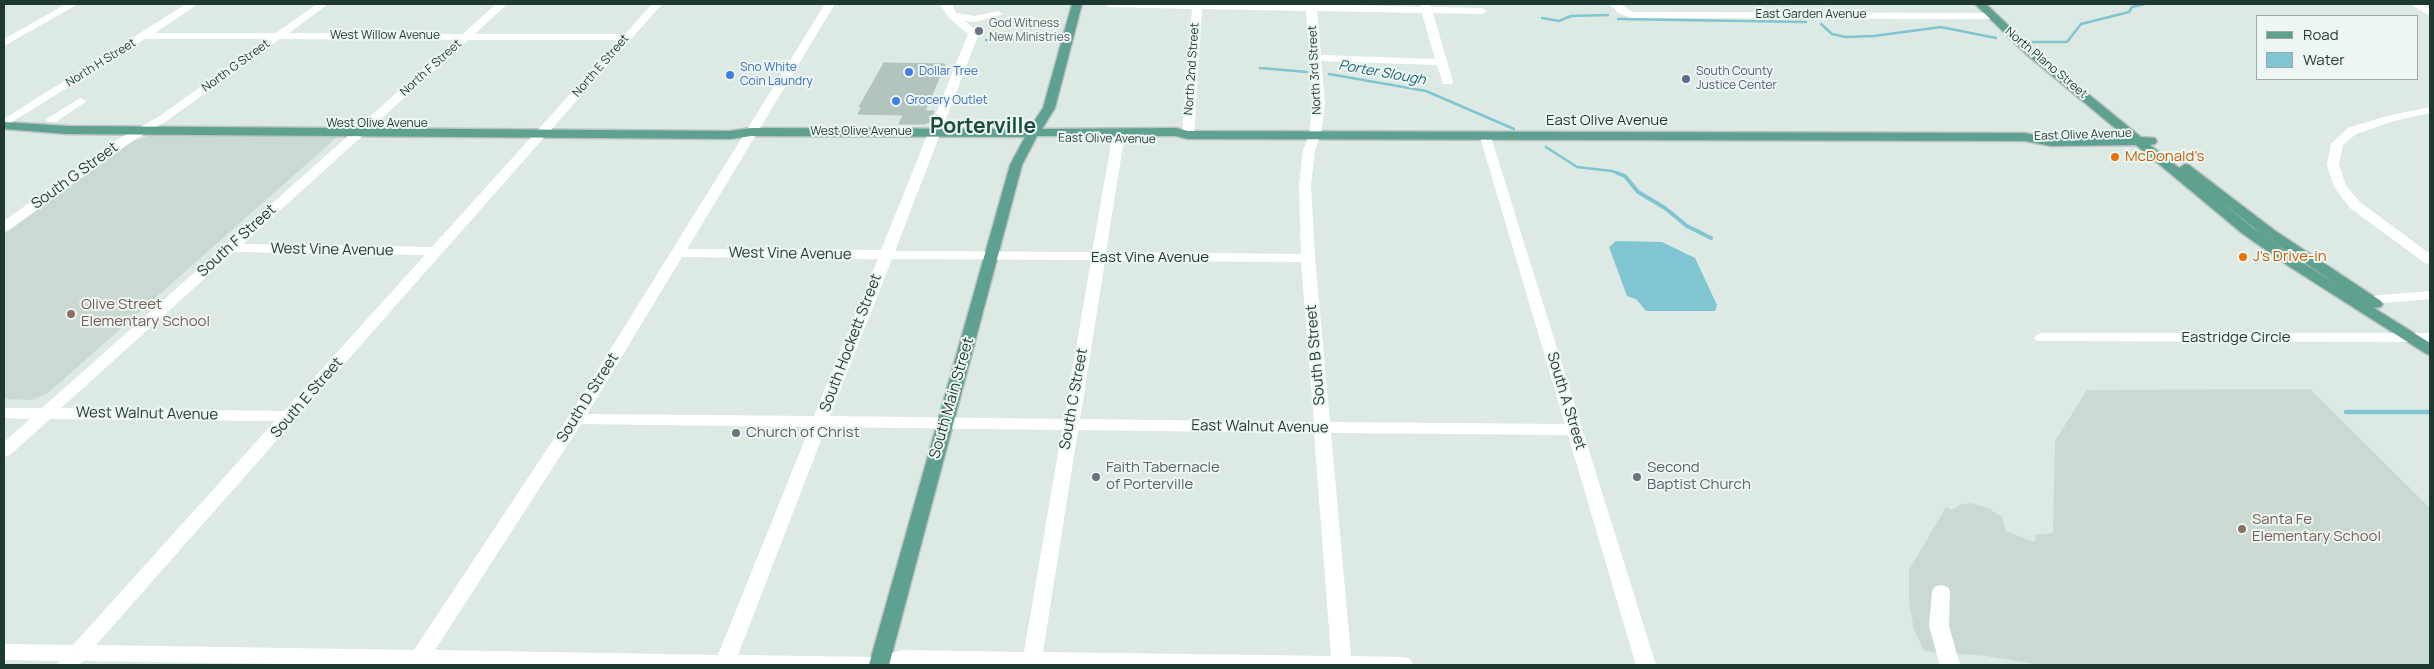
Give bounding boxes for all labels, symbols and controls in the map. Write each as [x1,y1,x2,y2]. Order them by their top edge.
street label: East Garden Avenue [1756,8,1866,22]
legend [2256,15,2419,80]
place label: God Witness New Ministries [989,17,1070,45]
street label: North 2nd Street [1182,22,1202,116]
text: Road [2303,24,2339,45]
marker: God Witness New Ministries [973,25,985,37]
street label: North 3rd Street [1305,25,1325,115]
street label: North Plano Street [2002,25,2090,101]
street label: West Willow Avenue [330,29,440,43]
street label: North E Street [570,32,632,100]
street label: North H Street [63,36,139,90]
street label: North G Street [199,37,273,95]
street label: North F Street [397,37,465,99]
text: Water [2303,49,2345,70]
water label: Porter Slough [1337,57,1427,89]
place label: Sno White Coin Laundry [740,61,813,89]
place label: Dollar Tree [919,65,978,79]
place label: South County Justice Center [1696,65,1777,93]
marker: Dollar Tree [903,66,915,78]
marker: Sno White Coin Laundry [724,69,736,81]
marker: South County Justice Center [1680,73,1692,85]
place label: Grocery Outlet [906,94,987,108]
marker: Grocery Outlet [890,95,902,107]
street label: East Olive Avenue [1546,112,1668,130]
district label: Porterville [930,114,1036,140]
street label: West Olive Avenue [326,117,428,131]
street label: West Olive Avenue [810,125,912,139]
street label: East Olive Avenue [2034,126,2132,144]
street label: East Olive Avenue [1058,131,1156,147]
street label: South G Street [28,139,122,213]
place label: McDonald's [2125,148,2204,166]
marker: McDonald's [2109,151,2121,163]
street label: South F Street [194,201,280,281]
street label: West Vine Avenue [270,240,394,260]
street label: West Vine Avenue [728,244,852,264]
place label: J's Drive-in [2253,248,2327,266]
street label: East Vine Avenue [1091,249,1209,267]
marker: J's Drive-in [2237,251,2249,263]
street label: South Hockett Street [816,271,886,415]
place label: Olive Street Elementary School [81,296,210,331]
street label: South B Street [1303,304,1329,406]
marker: Olive Street Elementary School [65,308,77,320]
street label: Eastridge Circle [2181,329,2291,347]
street label: South Main Street [926,335,978,461]
street label: South C Street [1056,347,1092,451]
street label: South D Street [553,350,623,446]
street label: South A Street [1543,350,1589,452]
street label: South E Street [267,354,347,442]
street label: West Walnut Avenue [76,404,218,424]
street label: East Walnut Avenue [1191,417,1329,437]
place label: Church of Christ [746,424,860,442]
marker: Church of Christ [730,427,742,439]
place label: Faith Tabernacle of Porterville [1106,459,1220,494]
place label: Second Baptist Church [1647,459,1751,494]
marker: Faith Tabernacle of Porterville [1090,471,1102,483]
marker: Second Baptist Church [1631,471,1643,483]
place label: Santa Fe Elementary School [2252,511,2381,546]
marker: Santa Fe Elementary School [2236,523,2248,535]

